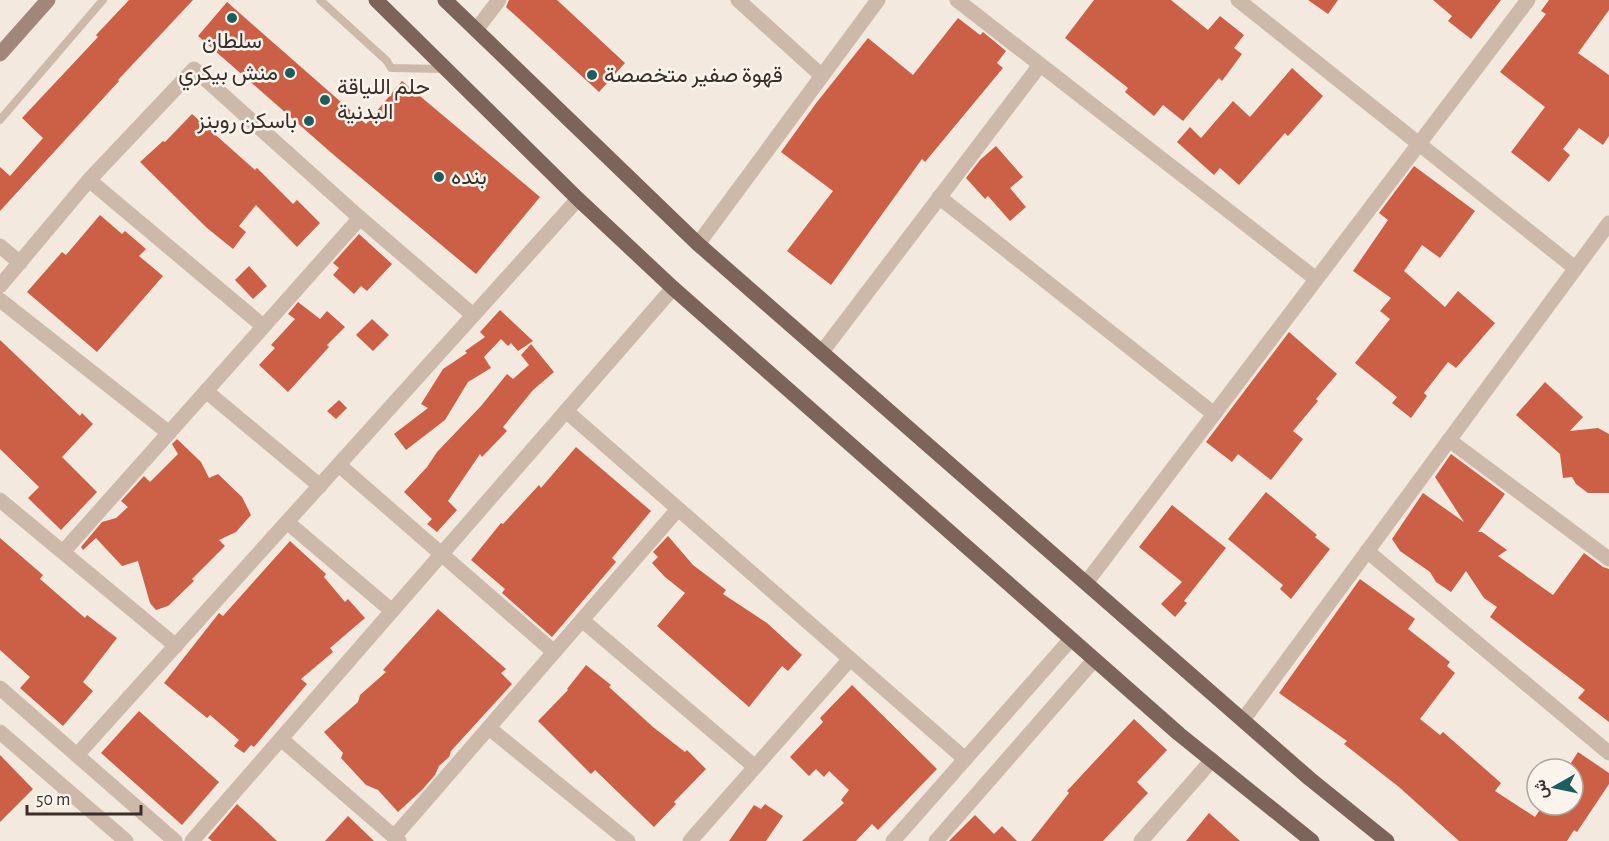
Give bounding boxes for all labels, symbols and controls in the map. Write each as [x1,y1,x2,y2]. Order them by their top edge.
marker: سلطان [225,11,239,25]
place label: سلطان [202,30,262,53]
place label: منش بيكري [178,62,278,91]
place label: قهوة صفير متخصصة [604,64,783,88]
marker: منش بيكري [283,66,297,80]
marker: قهوة صفير متخصصة [585,68,599,82]
place label: حلم اللياقة البدنية [337,76,430,124]
marker: حلم اللياقة البدنية [318,93,332,107]
place label: باسكن روبنز [196,110,297,134]
marker: باسكن روبنز [302,114,316,128]
place label: بنده [451,166,487,189]
marker: بنده [432,170,446,184]
north arrow [1525,757,1585,817]
scale bar [27,778,141,816]
text: ش [1532,778,1552,800]
text: 50 m [36,791,70,809]

